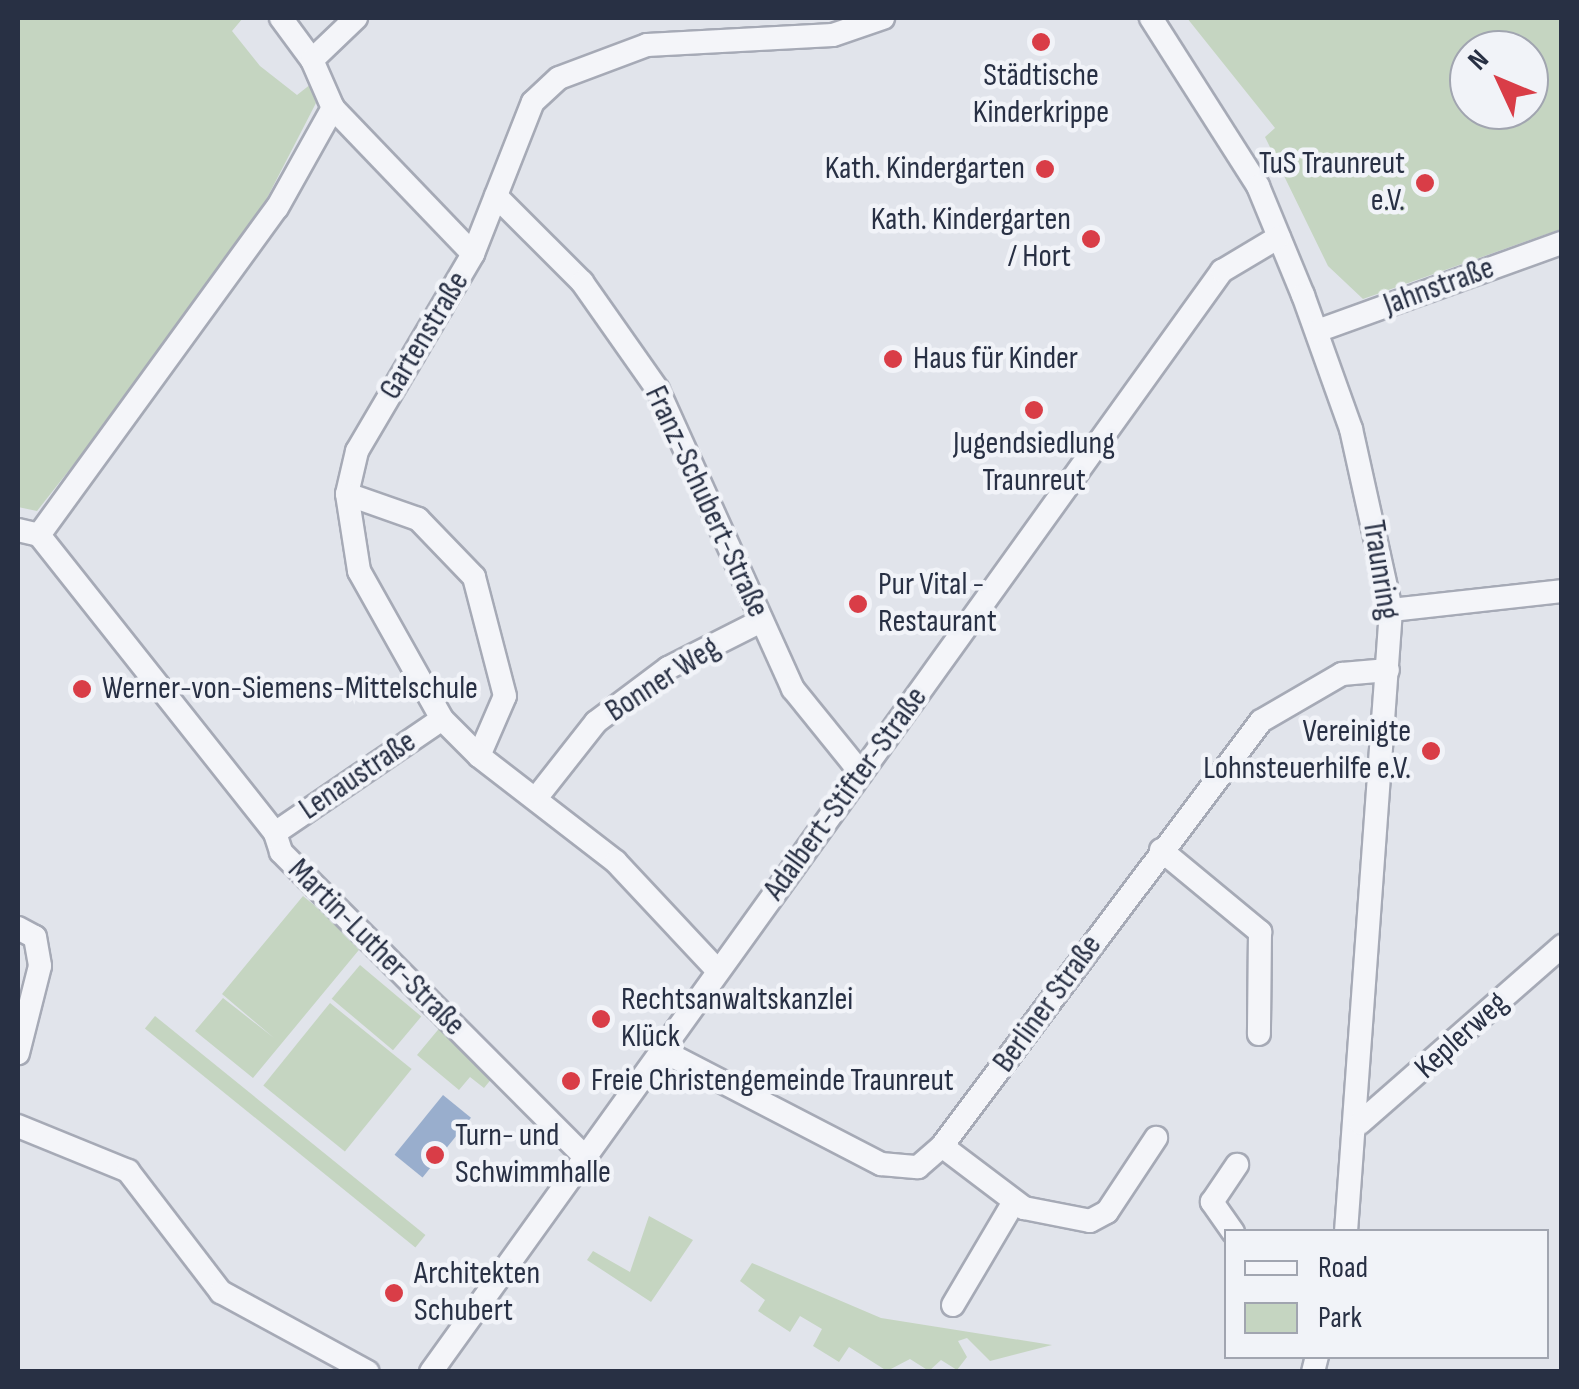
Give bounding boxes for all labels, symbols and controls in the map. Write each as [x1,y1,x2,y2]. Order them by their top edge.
north arrow [1449,30,1549,130]
marker: Städtische Kinderkrippe [1030,31,1052,53]
text: N [1461,43,1496,77]
place label: Städtische Kinderkrippe [973,58,1109,133]
place label: TuS Traunreut e.V. [1259,146,1405,221]
place label: Kath. Kindergarten [825,150,1025,188]
marker: Kath. Kindergarten [1034,158,1056,180]
marker: TuS Traunreut e.V. [1414,172,1436,194]
place label: Kath. Kindergarten / Hort [871,202,1071,277]
marker: Kath. Kindergarten / Hort [1080,228,1102,250]
street label: Jahnstraße [1378,249,1500,325]
street label: Gartenstraße [372,265,478,407]
place label: Haus für Kinder [913,340,1078,378]
marker: Haus für Kinder [882,348,904,370]
street label: Franz-Schubert-Straße [636,380,776,624]
marker: Jugendsiedlung Traunreut [1023,399,1045,421]
place label: Jugendsiedlung Traunreut [953,426,1115,501]
street label: Traunring [1353,517,1407,623]
place label: Pur Vital - Restaurant [878,567,997,642]
marker: Pur Vital - Restaurant [847,593,869,615]
street label: Bonner Weg [599,629,727,731]
place label: Werner-von-Siemens-Mittelschule [102,670,478,708]
marker: Werner-von-Siemens-Mittelschule [71,678,93,700]
street label: Adalbert-Stifter-Straße [756,680,936,908]
place label: Vereinigte Lohnsteuerhilfe e.V. [1203,714,1411,789]
street label: Lenaustraße [292,723,424,829]
marker: Vereinigte Lohnsteuerhilfe e.V. [1420,740,1442,762]
street label: Martin-Luther-Straße [279,851,473,1045]
street label: Berliner Straße [985,928,1111,1080]
place label: Rechtsanwaltskanzlei Klück [621,982,853,1057]
street label: Keplerweg [1408,984,1516,1088]
marker: Rechtsanwaltskanzlei Klück [590,1008,612,1030]
place label: Freie Christengemeinde Traunreut [591,1062,954,1100]
marker: Freie Christengemeinde Traunreut [560,1070,582,1092]
place label: Turn- und Schwimmhalle [455,1118,611,1193]
marker: Turn- und Schwimmhalle [424,1144,446,1166]
legend [1224,1229,1549,1359]
text: Road [1318,1250,1368,1286]
place label: Architekten Schubert [414,1256,540,1331]
marker: Architekten Schubert [383,1282,405,1304]
text: Park [1318,1300,1362,1336]

